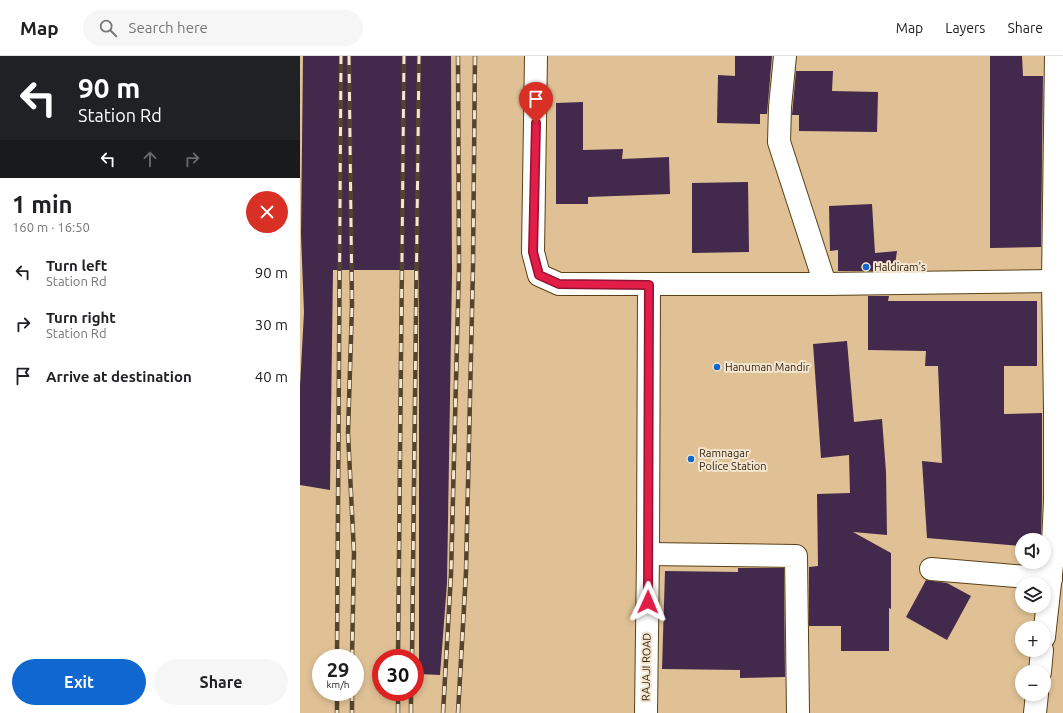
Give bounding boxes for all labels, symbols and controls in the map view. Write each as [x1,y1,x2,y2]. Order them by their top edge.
search box [83,10,363,46]
text: Map [20,17,59,39]
icon: search [97,17,119,39]
text: Search here [129,19,208,36]
text: Map [896,20,923,36]
text: Layers [945,20,985,36]
text: Share [1007,20,1043,36]
icon: left [12,72,64,124]
text: 90 m [78,72,140,103]
pin [519,82,553,123]
icon: arrive [525,88,547,110]
text: Station Rd [78,105,162,125]
icon: left [97,148,119,170]
icon: ahead [139,148,161,170]
icon: right [181,148,203,170]
text: 1 min [12,191,73,218]
button: close [246,191,288,233]
text: 160 m · 16:50 [12,220,90,234]
text: Turn left [46,257,107,274]
icon: left [12,261,34,283]
place label: Haldiram's [874,261,926,273]
marker: Haldiram's [861,262,871,272]
text: 90 m [255,264,288,281]
text: Station Rd [46,274,107,288]
text: Turn right [46,309,116,326]
icon: right [12,313,34,335]
text: 30 m [255,316,288,333]
text: Station Rd [46,326,107,340]
place label: Hanuman Mandir [725,361,810,373]
marker: Hanuman Mandir [712,362,722,372]
icon: arrive [12,365,34,387]
text: Arrive at destination [46,368,192,385]
text: 40 m [255,368,288,385]
place label: Ramnagar Police Station [699,447,767,472]
marker: Ramnagar Police Station [686,454,696,464]
map controls [1015,533,1051,701]
button: sound [1015,533,1051,569]
button: layers [1015,577,1051,613]
position arrow [627,581,669,623]
button: + [1015,621,1051,657]
street label: RAJAJI ROAD [639,632,653,701]
speed limit sign: 30 [372,649,424,701]
text: 29 [327,658,349,681]
button: Exit [12,659,146,705]
button: Share [154,659,288,705]
button: − [1015,665,1051,701]
text: km/h [326,679,350,690]

